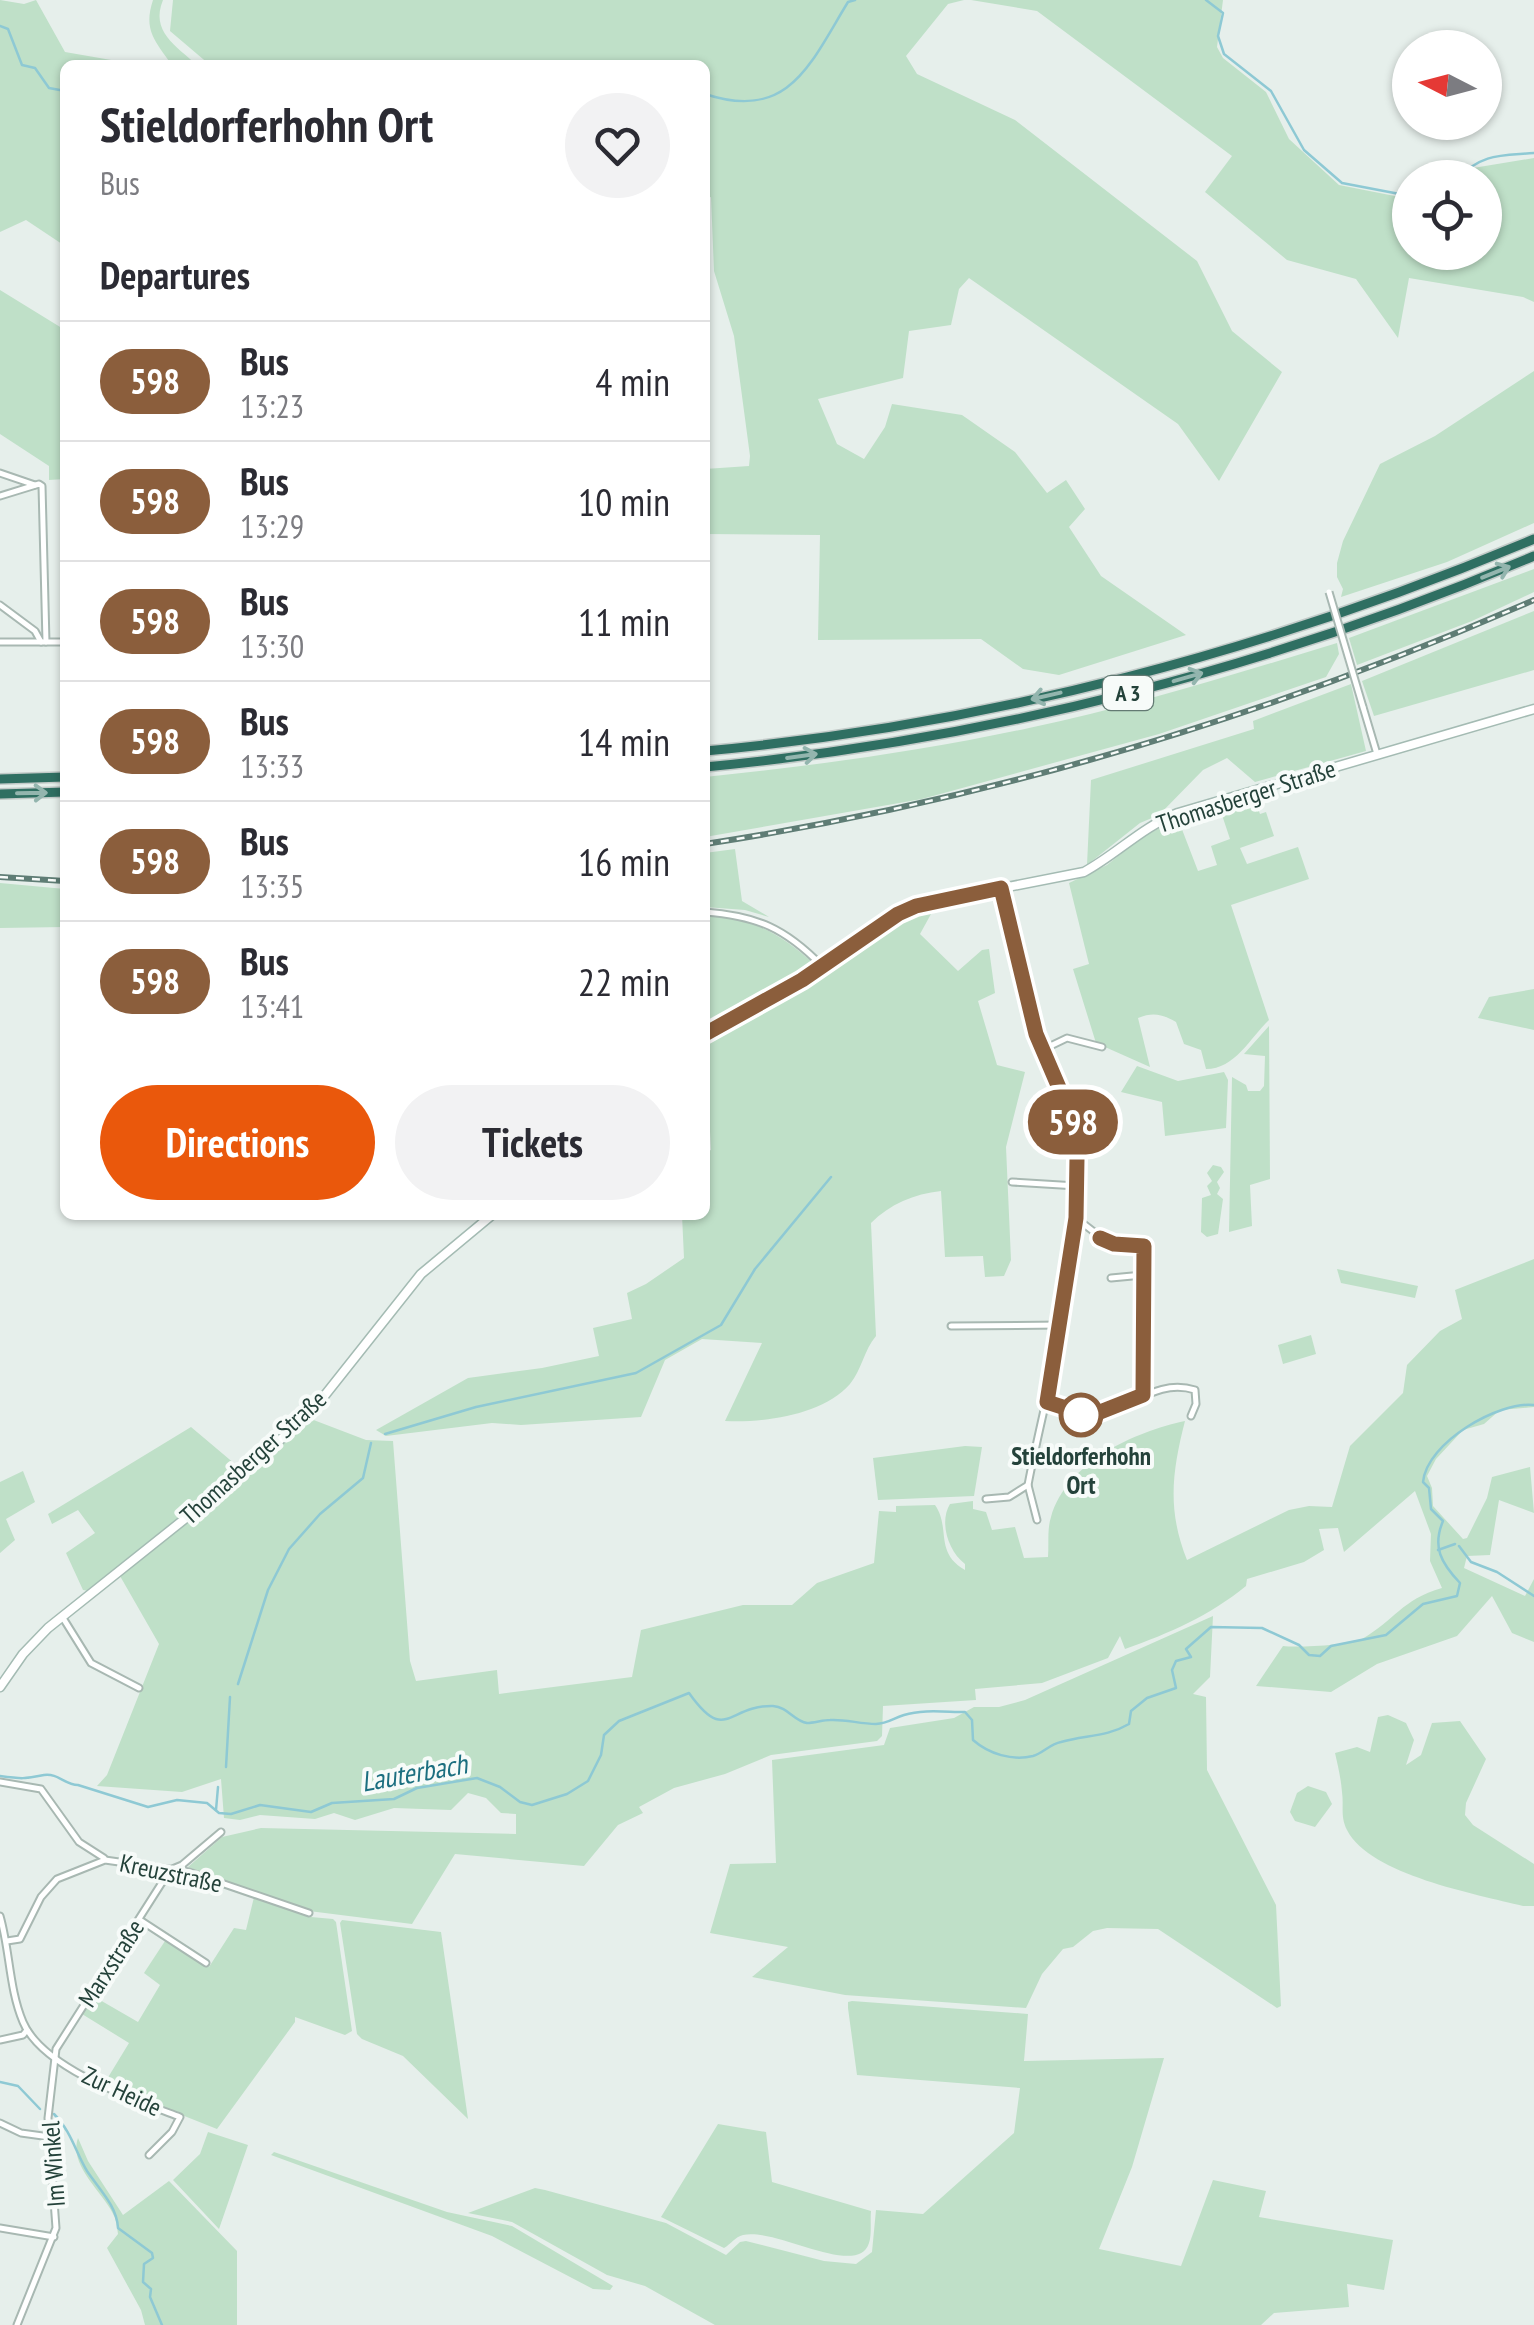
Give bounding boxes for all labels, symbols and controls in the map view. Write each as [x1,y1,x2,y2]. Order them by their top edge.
north arrow [1392,30,1502,140]
map controls [1392,30,1502,270]
text: Stieldorferhohn Ort [100,93,433,155]
button: heart [565,93,670,198]
button: locate [1392,160,1502,270]
text: Bus [100,162,140,204]
text: Departures [100,250,250,299]
text: Bus [240,336,289,385]
text: 4 min [595,357,670,406]
text: 598 [130,358,180,404]
text: 13:23 [240,385,304,427]
text: Bus [240,456,289,505]
text: 10 min [578,477,670,526]
text: 598 [130,478,180,524]
text: 13:29 [240,505,304,547]
one-way arrow [1480,561,1511,579]
text: Bus [240,576,289,625]
text: 11 min [578,597,670,646]
text: 598 [130,598,180,644]
text: 13:30 [240,625,304,667]
one-way arrow [1172,666,1204,685]
road number: A 3 [1103,676,1153,710]
one-way arrow [1031,688,1063,706]
text: Bus [240,696,289,745]
text: 14 min [578,717,670,766]
text: 598 [130,718,180,764]
text: 13:33 [240,745,304,787]
one-way arrow [785,746,817,764]
street label: Thomasberger Straße [1153,752,1339,840]
one-way arrow [16,784,48,803]
text: Bus [240,816,289,865]
text: 16 min [578,837,670,886]
text: 598 [130,838,180,884]
text: 13:35 [240,865,304,907]
text: Bus [240,936,289,985]
text: 22 min [578,957,670,1006]
text: 598 [130,958,180,1004]
text: 13:41 [240,985,304,1027]
button: Directions [100,1085,375,1200]
button: Tickets [395,1085,670,1200]
line badge: 598 [1016,1090,1130,1154]
text: 598 [1048,1099,1098,1145]
street label: Thomasberger Straße [173,1383,333,1531]
marker: Stieldorferhohn Ort [1060,1394,1102,1436]
place label: Stieldorferhohn Ort [1011,1440,1151,1501]
water label: Lauterbach [358,1744,472,1800]
street label: Kreuzstraße [117,1847,225,1899]
street label: Marxstraße [71,1913,151,2013]
street label: Zur Heide [77,2059,167,2123]
street label: Im Winkel [34,2120,72,2208]

